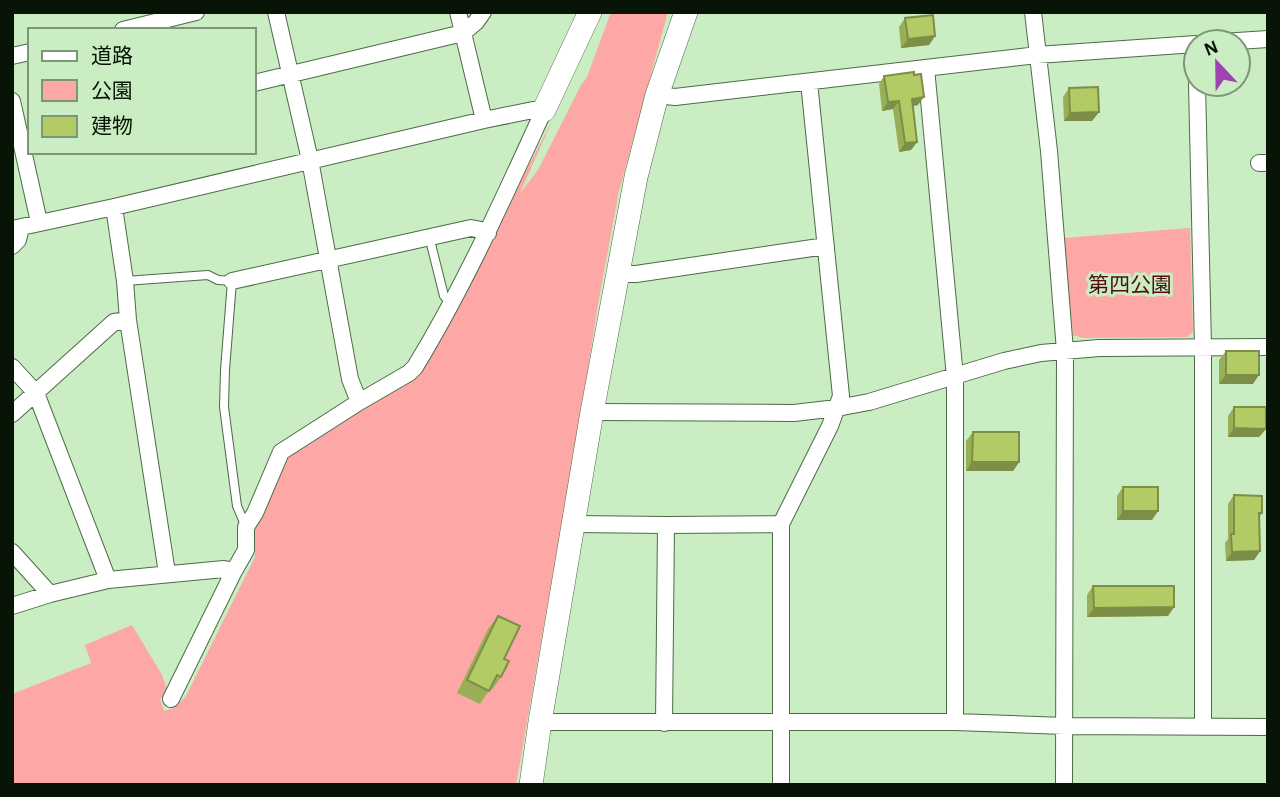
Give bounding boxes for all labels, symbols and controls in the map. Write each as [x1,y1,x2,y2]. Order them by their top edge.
legend [28,28,256,154]
north arrow [1182,28,1252,98]
text: N [1202,37,1221,60]
text: 道路 [91,45,133,67]
text: 公園 [91,81,133,102]
text: 建物 [91,115,133,137]
park label: 第四公園 [1088,274,1172,296]

